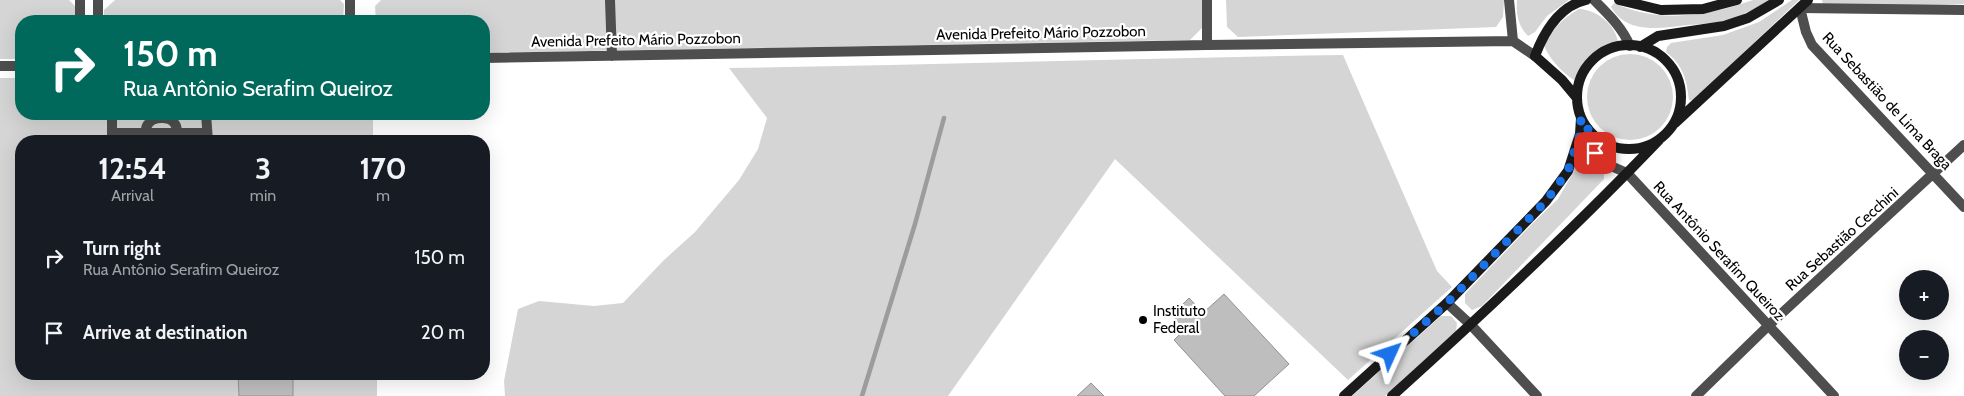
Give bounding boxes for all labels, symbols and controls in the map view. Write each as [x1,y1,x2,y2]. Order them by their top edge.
street label: Avenida Prefeito Mário Pozzobon [936,22,1146,44]
street label: Rua Sebastião de Lima Braga [1818,28,1956,174]
street label: Avenida Prefeito Mário Pozzobon [531,29,741,51]
text: 150 m [123,32,218,75]
icon: right [40,35,105,100]
text: Rua Antônio Serafim Queiroz [123,75,393,102]
pin [1574,132,1616,174]
icon: arrive [1581,139,1609,167]
text: 12:54 [98,150,167,187]
text: 3 [255,150,271,187]
text: 170 [359,150,407,187]
street label: Rua Antônio Serafim Queiroz [1650,178,1788,324]
street label: Rua Sebastião Cecchini [1782,184,1902,294]
text: Arrival [111,186,154,205]
text: min [250,186,276,205]
text: m [376,186,390,205]
text: Turn right [83,237,161,260]
icon: right [40,244,68,272]
text: 150 m [414,246,465,269]
text: Rua Antônio Serafim Queiroz [83,260,279,279]
map controls [1899,270,1949,380]
button: + [1899,270,1949,320]
place label: Instituto Federal [1153,302,1206,337]
marker: Instituto Federal [1137,314,1149,326]
icon: arrive [40,319,68,347]
text: Arrive at destination [83,321,247,344]
text: 20 m [421,321,465,344]
position arrow [1363,327,1415,379]
button: − [1899,330,1949,380]

